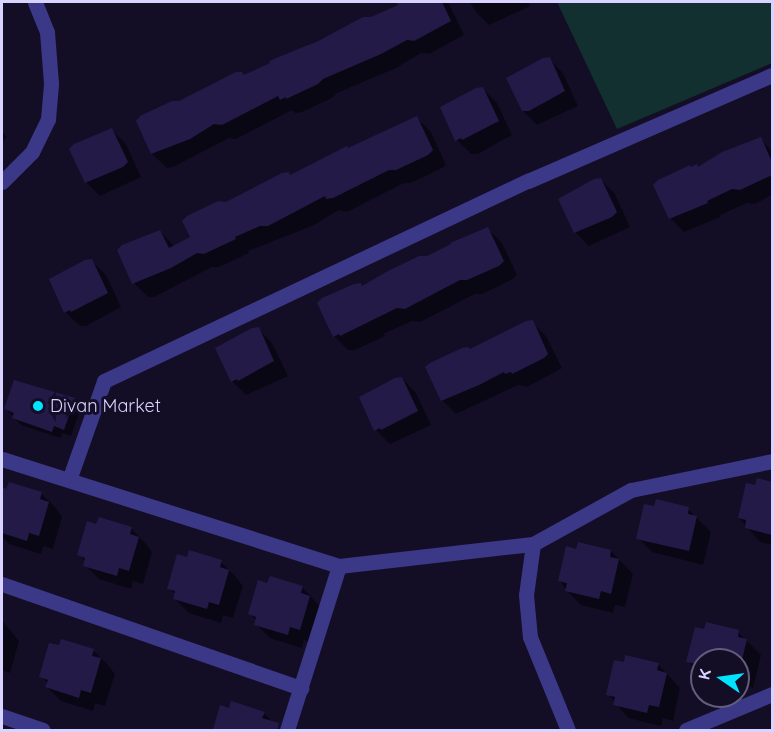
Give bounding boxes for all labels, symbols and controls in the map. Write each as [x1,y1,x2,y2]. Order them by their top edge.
place label: Divan Market [50,395,161,417]
marker: Divan Market [31,399,45,413]
north arrow [690,648,750,708]
text: K [693,667,715,682]

